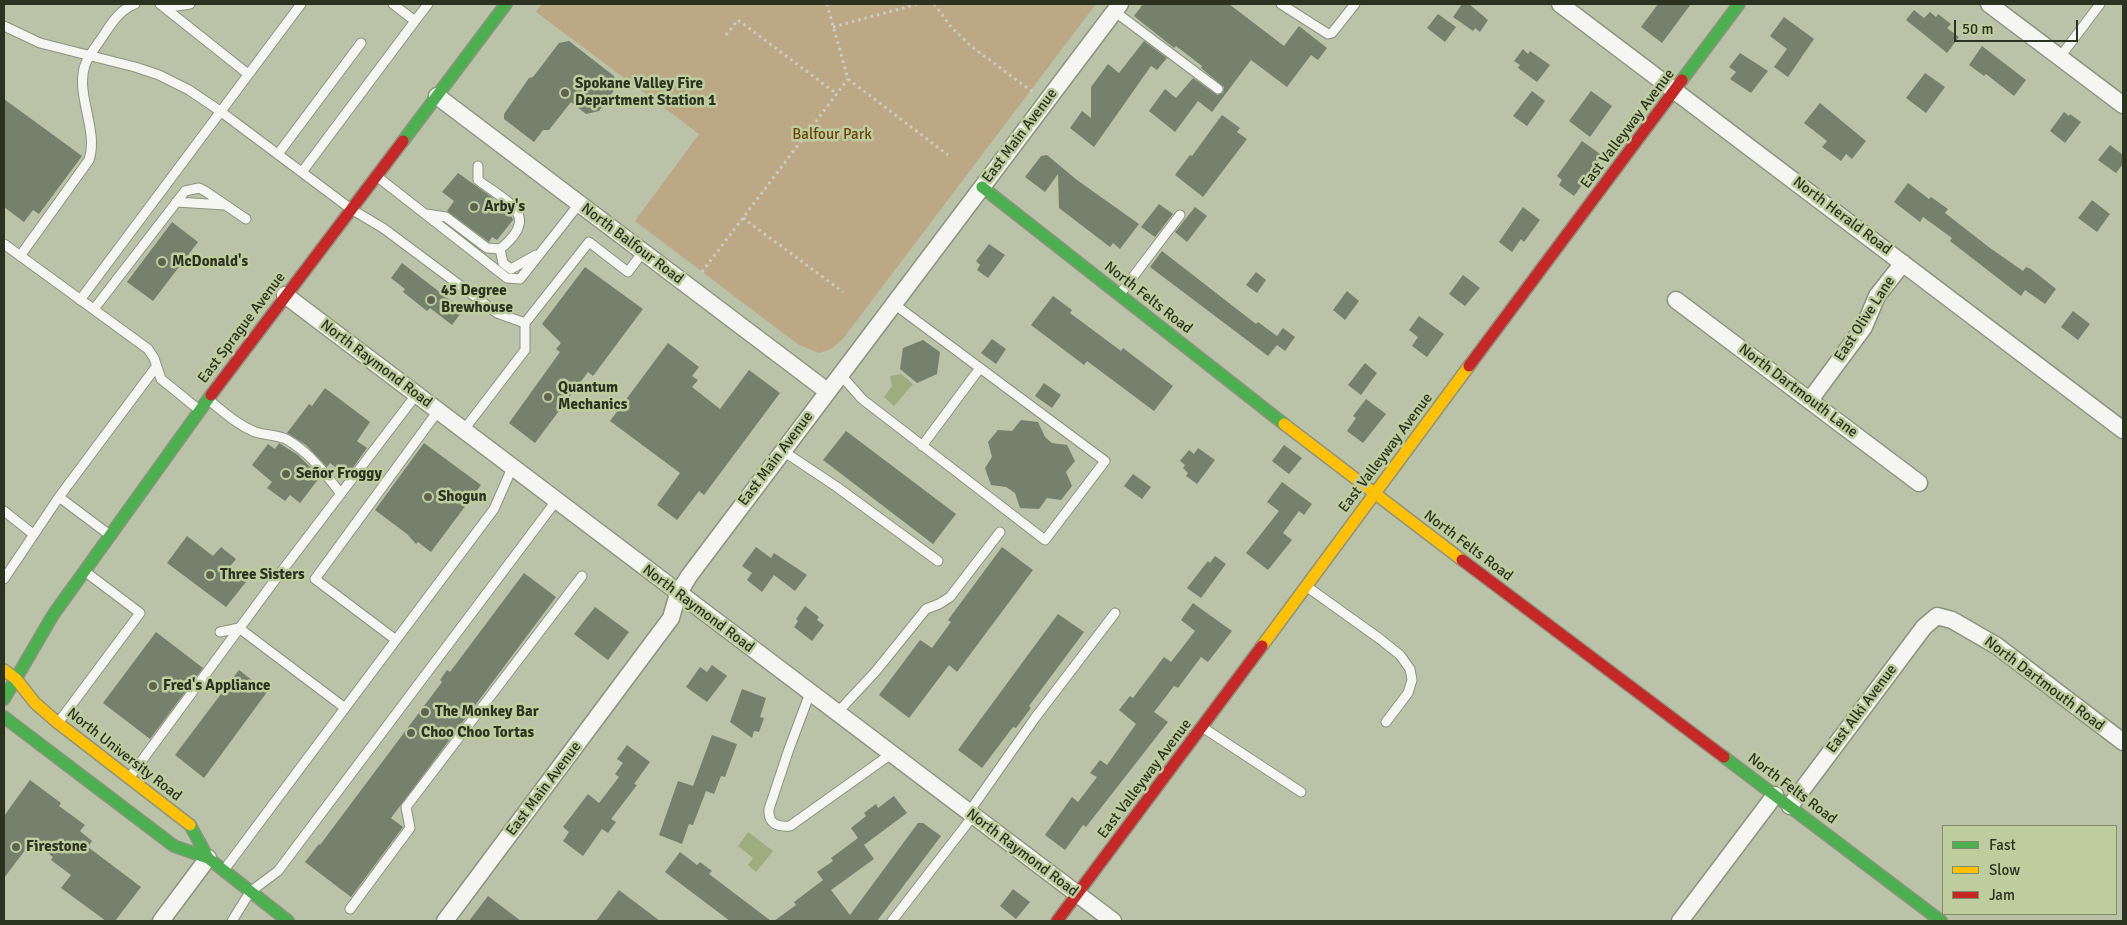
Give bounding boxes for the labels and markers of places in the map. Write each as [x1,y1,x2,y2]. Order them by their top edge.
place label: Spokane Valley Fire Department Station 1 [575,75,716,110]
marker: Spokane Valley Fire Department Station 1 [559,87,571,99]
place label: Arby's [484,198,525,216]
marker: Arby's [468,201,480,213]
place label: McDonald's [172,253,248,271]
marker: McDonald's [156,256,168,268]
place label: 45 Degree Brewhouse [441,282,513,317]
marker: 45 Degree Brewhouse [425,294,437,306]
place label: Quantum Mechanics [558,379,627,414]
marker: Quantum Mechanics [542,391,554,403]
place label: Señor Froggy [296,465,382,483]
marker: Señor Froggy [280,468,292,480]
place label: Shogun [438,488,487,506]
marker: Shogun [422,491,434,503]
place label: Three Sisters [220,566,305,584]
marker: Three Sisters [204,569,216,581]
place label: Fred's Appliance [163,677,270,695]
marker: Fred's Appliance [147,680,159,692]
place label: The Monkey Bar [435,703,539,721]
marker: The Monkey Bar [419,706,431,718]
place label: Choo Choo Tortas [421,724,534,742]
marker: Choo Choo Tortas [405,727,417,739]
place label: Firestone [26,838,87,856]
marker: Firestone [10,841,22,853]

